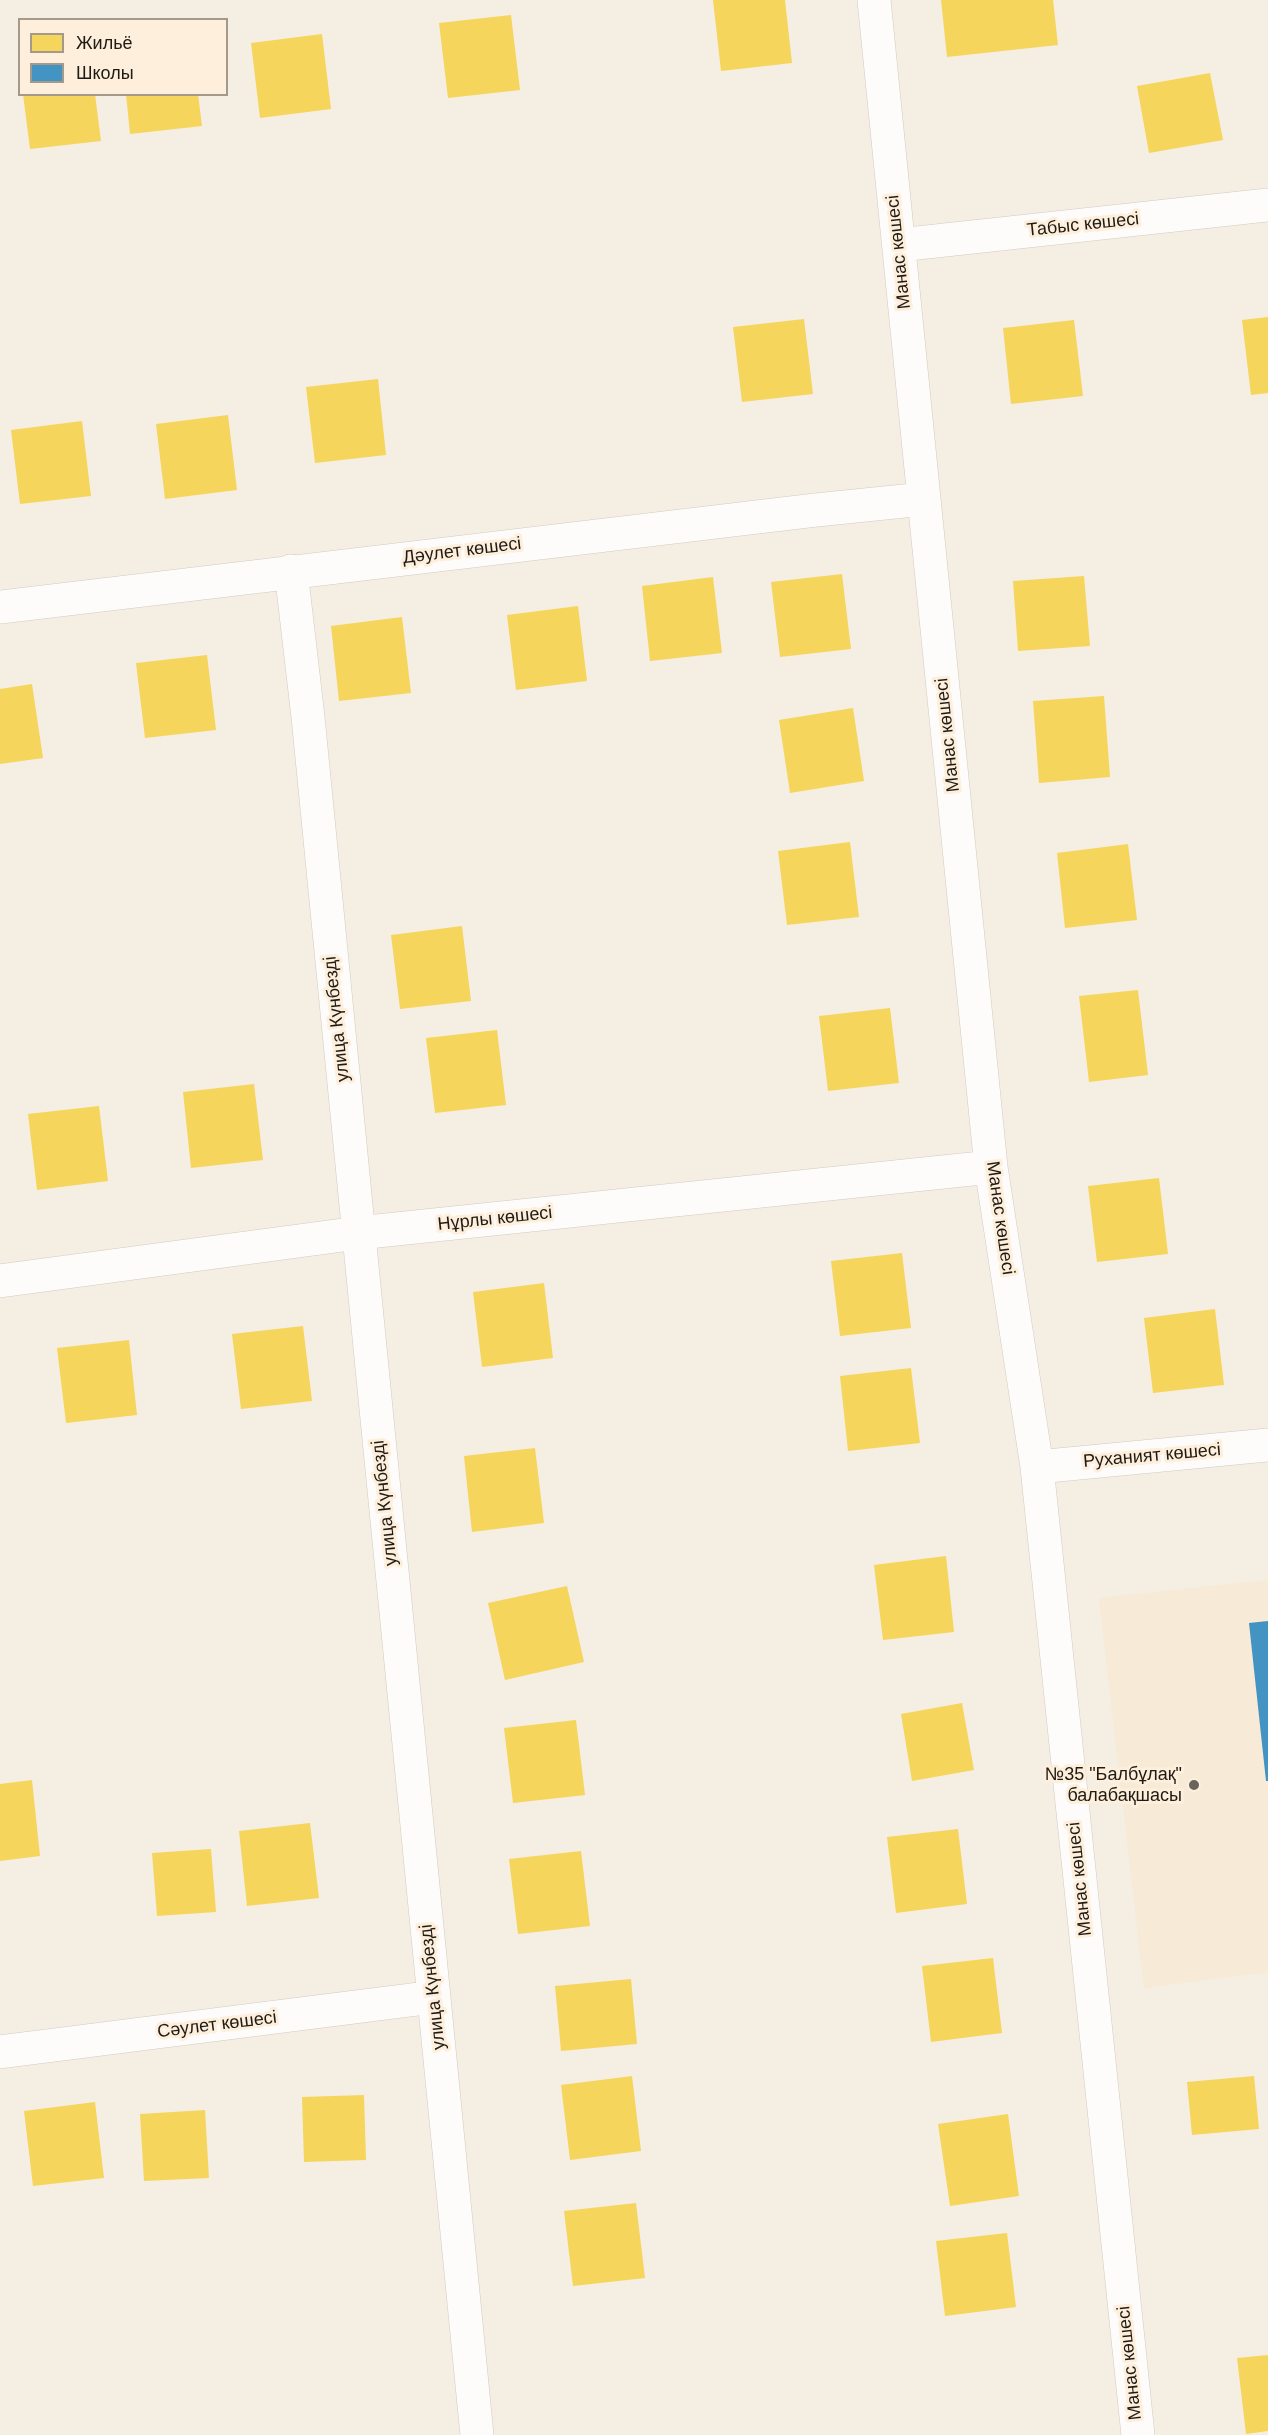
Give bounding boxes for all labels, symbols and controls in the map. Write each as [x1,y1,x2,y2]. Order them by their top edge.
legend [18,18,228,96]
text: Жильё [76,33,133,53]
text: Школы [76,63,134,83]
street label: Манас көшесі [882,194,916,310]
street label: Табыс көшесі [1026,208,1140,242]
street label: Дәулет көшесі [401,533,523,569]
street label: Манас көшесі [931,677,965,793]
street label: улица Күнбезді [320,955,354,1083]
street label: Манас көшесі [981,1160,1019,1276]
street label: Нұрлы көшесі [437,1202,553,1236]
street label: улица Күнбезді [368,1439,402,1567]
street label: Руханият көшесі [1082,1439,1222,1473]
place label: №35 "Балбұлақ" балабақшасы [1045,1764,1182,1806]
marker: №35 "Балбұлақ" балабақшасы [1187,1778,1201,1792]
street label: Манас көшесі [1063,1821,1097,1937]
street label: улица Күнбезді [416,1923,450,2051]
street label: Сәулет көшесі [156,2007,278,2043]
street label: Манас көшесі [1113,2305,1147,2421]

